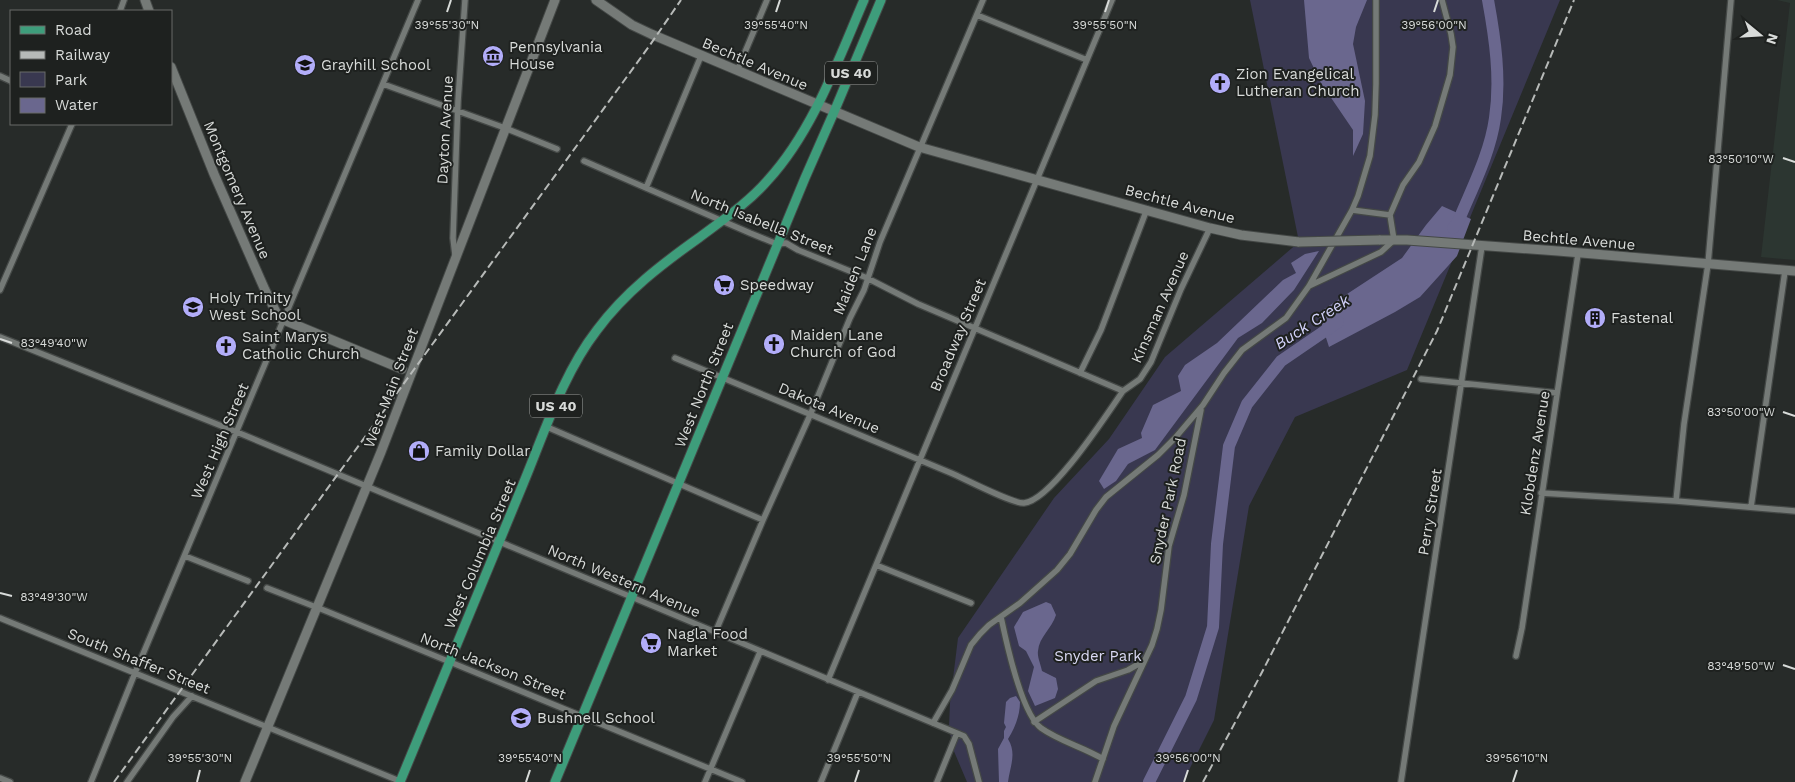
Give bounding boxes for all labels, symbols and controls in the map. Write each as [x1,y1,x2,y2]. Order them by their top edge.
legend [10,10,172,125]
north arrow [1735,10,1785,60]
text: 39°55'30"N [415,18,479,32]
text: 39°55'40"N [744,18,808,32]
text: 39°55'50"N [1073,18,1137,32]
text: 39°56'00"N [1401,18,1467,32]
text: Road [55,21,92,39]
text: N [1763,32,1782,46]
street label: Bechtle Avenue [699,34,811,94]
place label: Pennsylvania House [509,38,603,73]
museum icon: Pennsylvania House [481,44,505,68]
text: Railway [55,46,110,64]
school or university icon: Grayhill School [293,53,317,77]
place label: Grayhill School [321,56,431,74]
road number: US 40 [825,62,877,84]
place label: Zion Evangelical Lutheran Church [1236,65,1359,100]
text: Park [55,71,88,89]
church icon: Zion Evangelical Lutheran Church [1208,71,1232,95]
street label: Dayton Avenue [433,75,457,185]
text: Water [55,96,98,114]
street label: Montgomery Avenue [200,118,274,262]
text: 83°50'10"W [1708,152,1774,166]
street label: Bechtle Avenue [1123,181,1237,227]
street label: North Isabella Street [688,185,837,259]
street label: Maiden Lane [829,224,881,318]
street label: Bechtle Avenue [1522,226,1636,254]
street label: Kinsman Avenue [1127,248,1193,366]
supermarket icon: Speedway [712,273,736,297]
street label: Broadway Street [926,275,990,394]
place label: Speedway [740,276,814,294]
place label: Holy Trinity West School [209,289,301,324]
water label: Buck Creek [1271,290,1354,353]
school or university icon: Holy Trinity West School [181,295,205,319]
building icon: Fastenal [1583,306,1607,330]
place label: Fastenal [1611,309,1673,327]
street label: West North Street [671,319,738,450]
street label: West Main Street [360,325,422,450]
place label: Maiden Lane Church of God [790,326,896,361]
place label: Saint Marys Catholic Church [242,328,360,363]
church icon: Maiden Lane Church of God [762,332,786,356]
church icon: Saint Marys Catholic Church [214,334,238,358]
text: 83°49'40"W [21,336,88,350]
street label: Dakota Avenue [776,379,882,437]
street label: West High Street [187,380,253,502]
street label: Klobdenz Avenue [1516,389,1554,517]
road number: US 40 [530,394,582,418]
text: 83°50'00"W [1707,405,1776,419]
street label: Snyder Park Road [1146,436,1190,566]
shop icon: Family Dollar [407,439,431,463]
place label: Family Dollar [435,442,530,460]
street label: Perry Street [1414,467,1446,557]
street label: West Columbia Street [440,476,520,632]
street label: North Western Avenue [545,541,703,621]
text: 83°49'30"W [20,590,88,604]
street label: South Shaffer Street [65,624,214,698]
place label: Nagla Food Market [667,625,748,660]
street label: North Jackson Street [417,628,569,704]
supermarket icon: Nagla Food Market [639,631,663,655]
park label: Snyder Park [1054,647,1142,665]
text: 83°49'50"W [1707,659,1775,673]
school or university icon: Bushnell School [509,706,533,730]
place label: Bushnell School [537,709,655,727]
text: 39°55'30"N [168,751,232,765]
text: 39°55'40"N [498,751,562,765]
text: 39°55'50"N [827,751,891,765]
text: 39°56'00"N [1155,751,1221,765]
text: 39°56'10"N [1486,751,1548,765]

